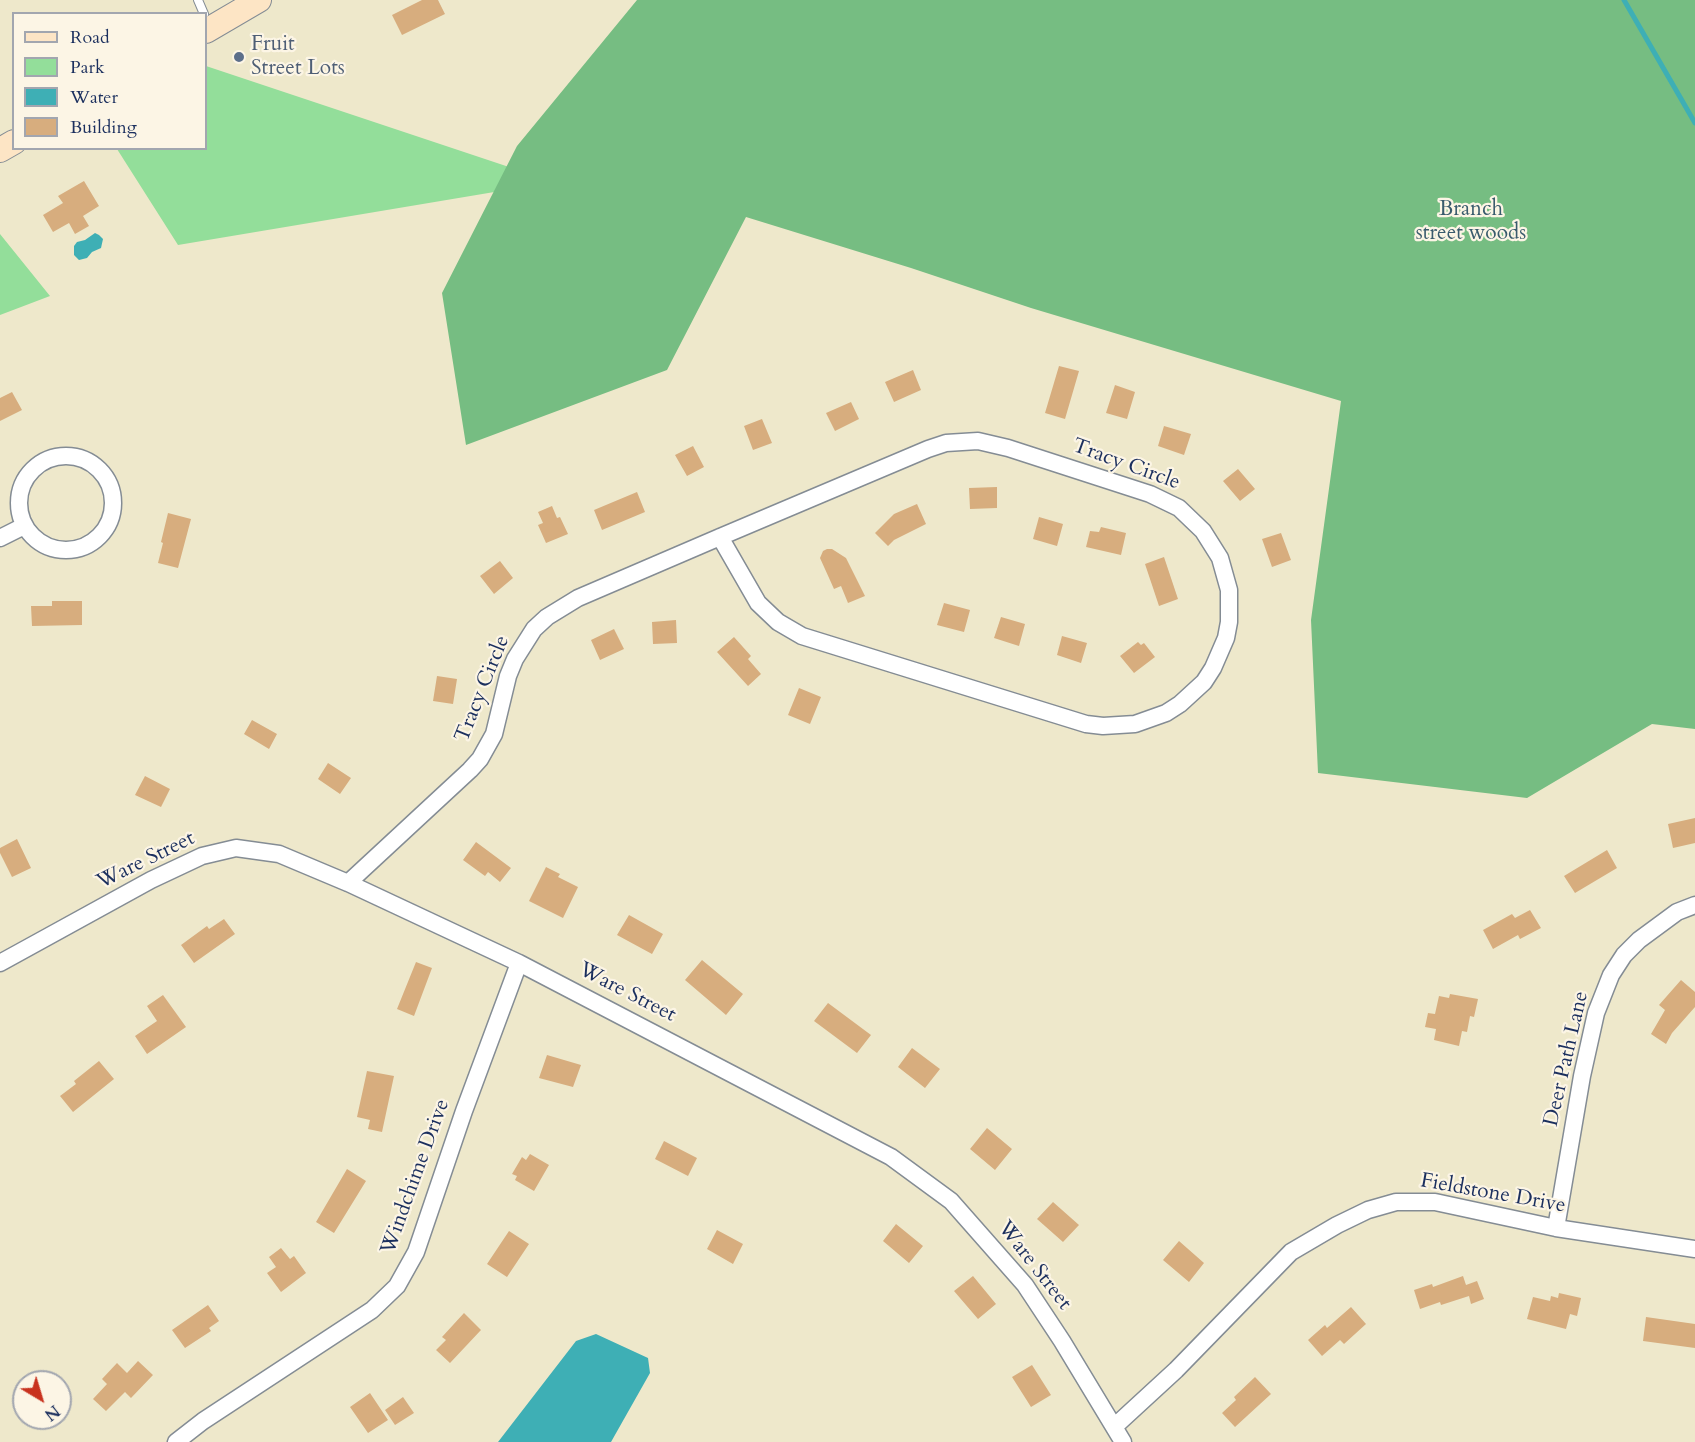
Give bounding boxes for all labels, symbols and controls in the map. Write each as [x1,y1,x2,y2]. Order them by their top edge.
legend [12,12,207,150]
text: Road [70,25,110,50]
place label: Fruit Street Lots [251,32,345,82]
marker: Fruit Street Lots [232,50,246,64]
text: Park [70,55,105,80]
text: Water [70,85,118,110]
text: Building [70,115,137,140]
park label: Branch street woods [1416,197,1526,247]
street label: Tracy Circle [1069,434,1183,496]
street label: Tracy Circle [450,632,516,746]
street label: Ware Street [93,827,199,895]
street label: Ware Street [574,958,680,1028]
street label: Deer Path Lane [1539,989,1595,1129]
street label: Windchime Drive [376,1096,456,1258]
street label: Fieldstone Drive [1419,1169,1567,1219]
street label: Ware Street [992,1217,1076,1315]
north arrow [12,1370,72,1430]
text: N [40,1400,64,1426]

